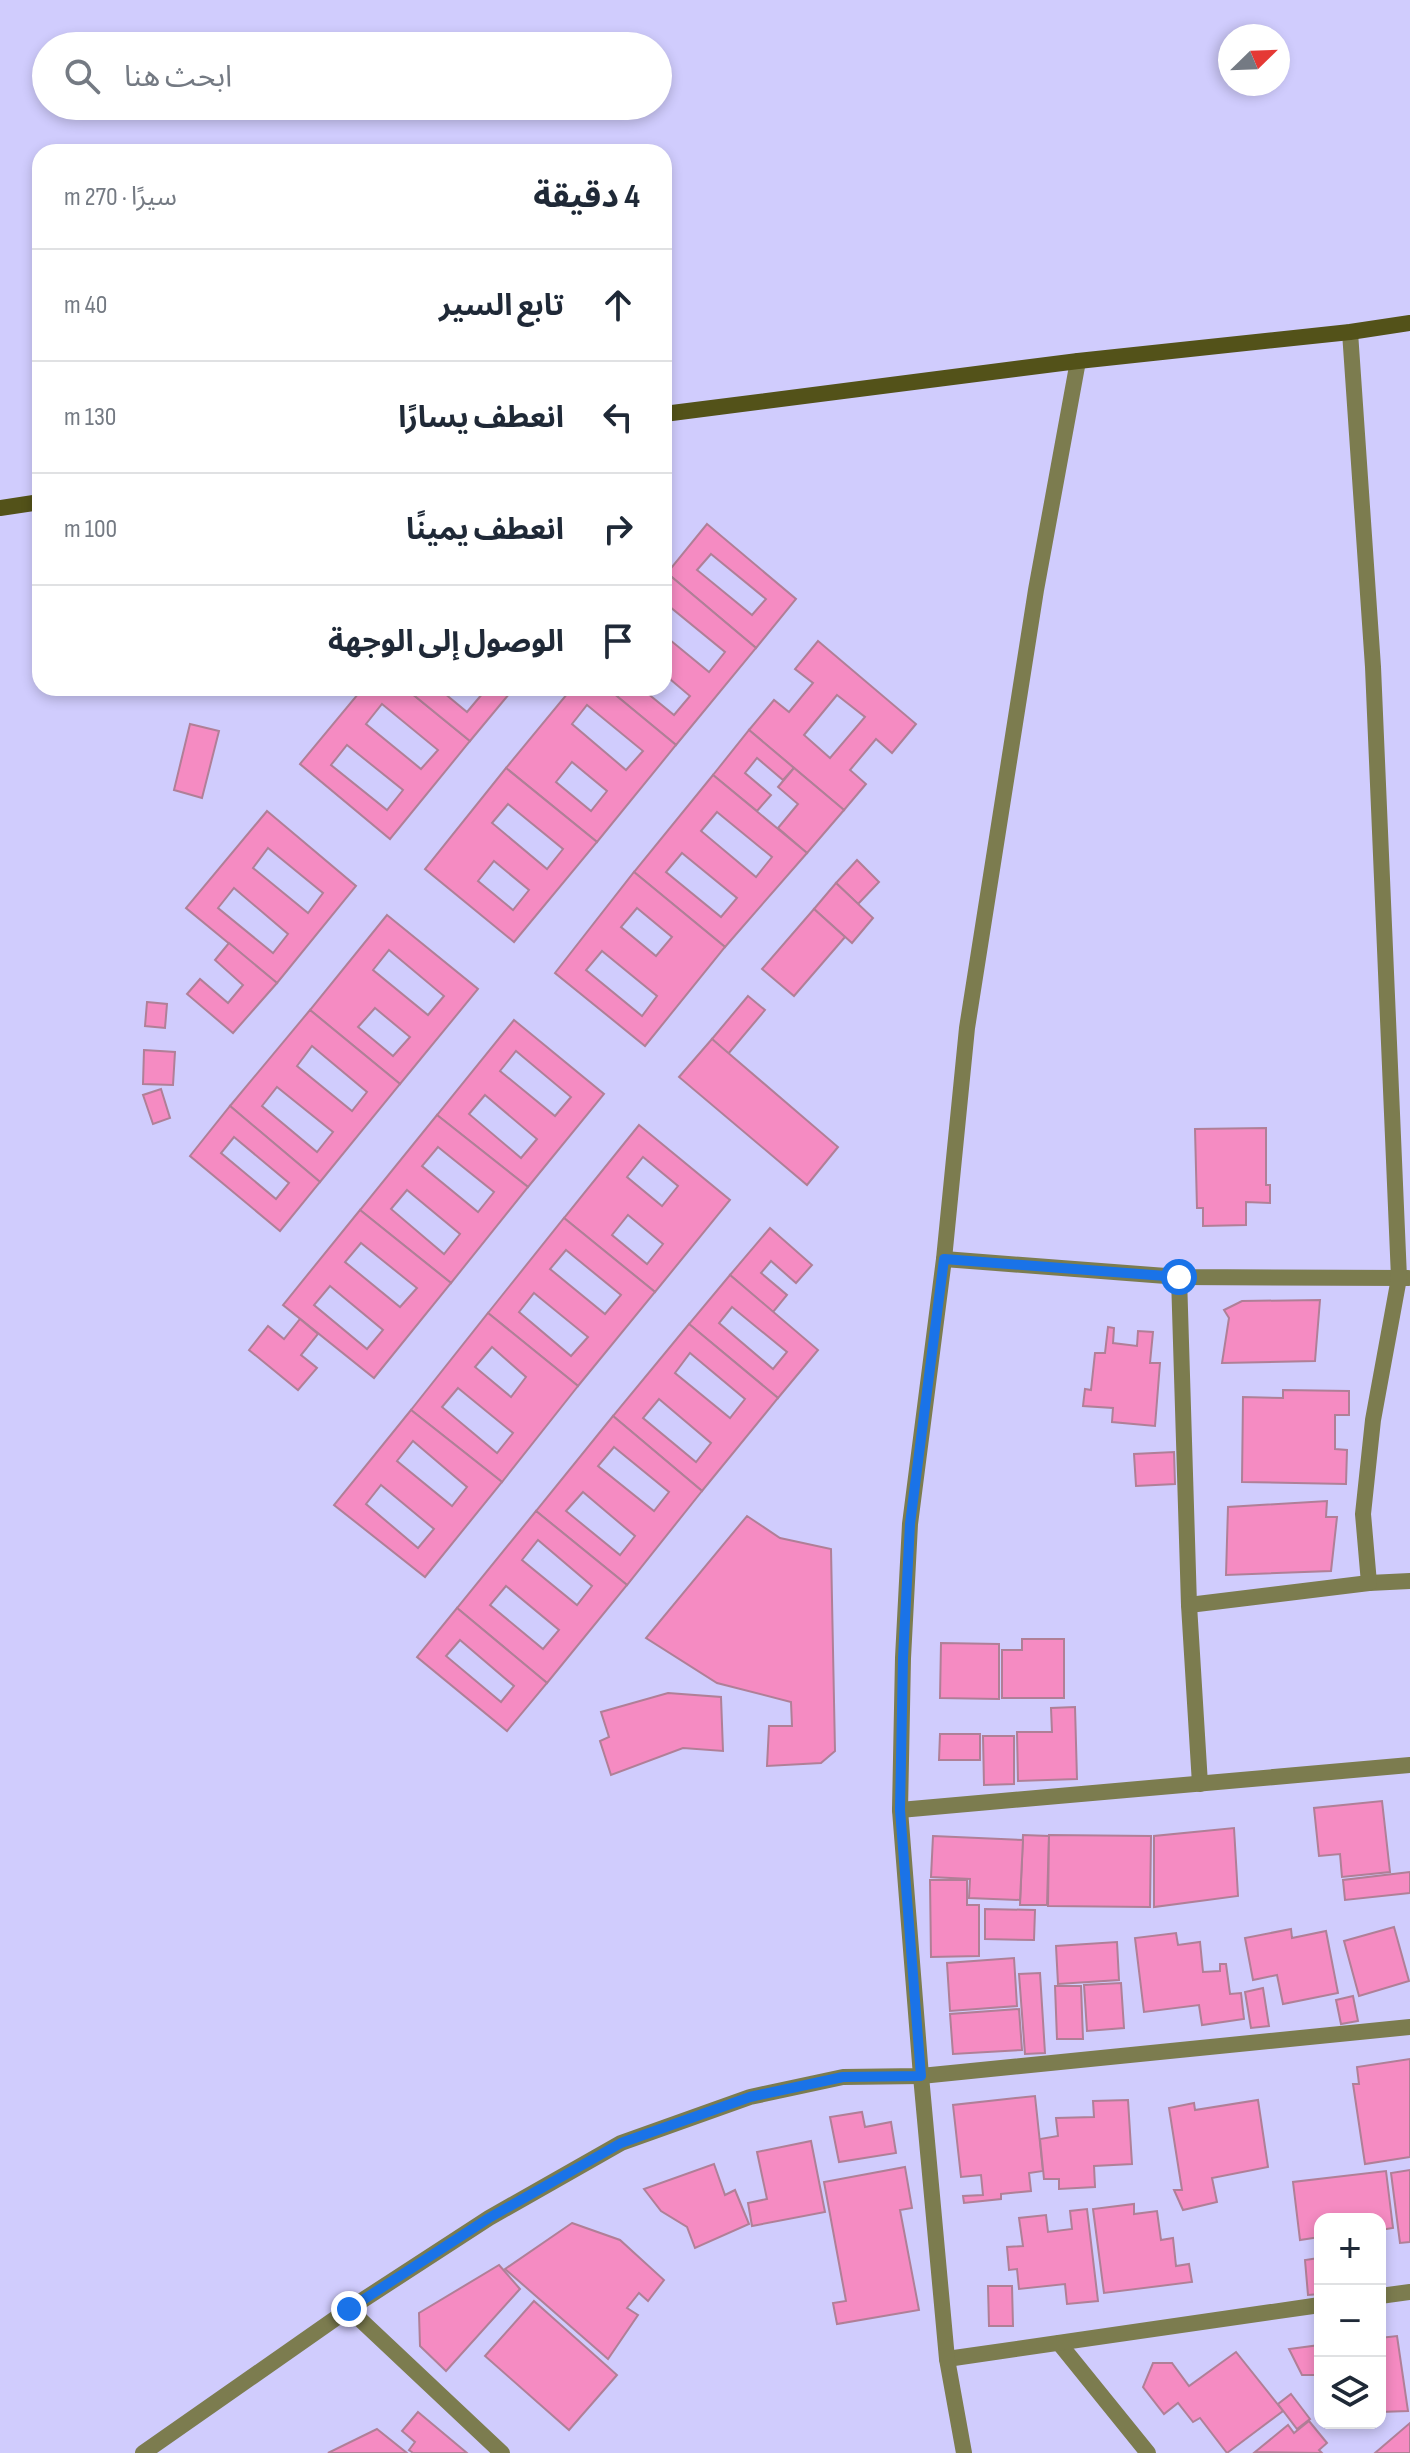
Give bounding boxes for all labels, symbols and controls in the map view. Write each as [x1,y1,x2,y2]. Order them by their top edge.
north arrow [1218,24,1290,96]
search box [32,32,672,120]
icon: search [60,54,104,98]
text: ابحث هنا [124,59,232,95]
text: 4 دقيقة [533,176,640,217]
text: سيرًا · 270 m [64,182,177,213]
icon: ahead [596,283,640,327]
text: تابع السير [439,288,564,324]
text: 40 m [64,290,107,321]
icon: left [596,395,640,439]
text: انعطف يسارًا [398,400,564,436]
text: 130 m [64,402,116,433]
icon: right [596,507,640,551]
text: انعطف يمينًا [406,512,564,548]
text: 100 m [64,514,117,545]
icon: arrive [596,619,640,663]
text: الوصول إلى الوجهة [328,624,564,660]
route start [1161,1259,1197,1295]
map controls [1314,2213,1386,2429]
button: + [1314,2213,1386,2285]
button: − [1314,2285,1386,2357]
route end [331,2291,367,2327]
button: layers [1314,2357,1386,2429]

